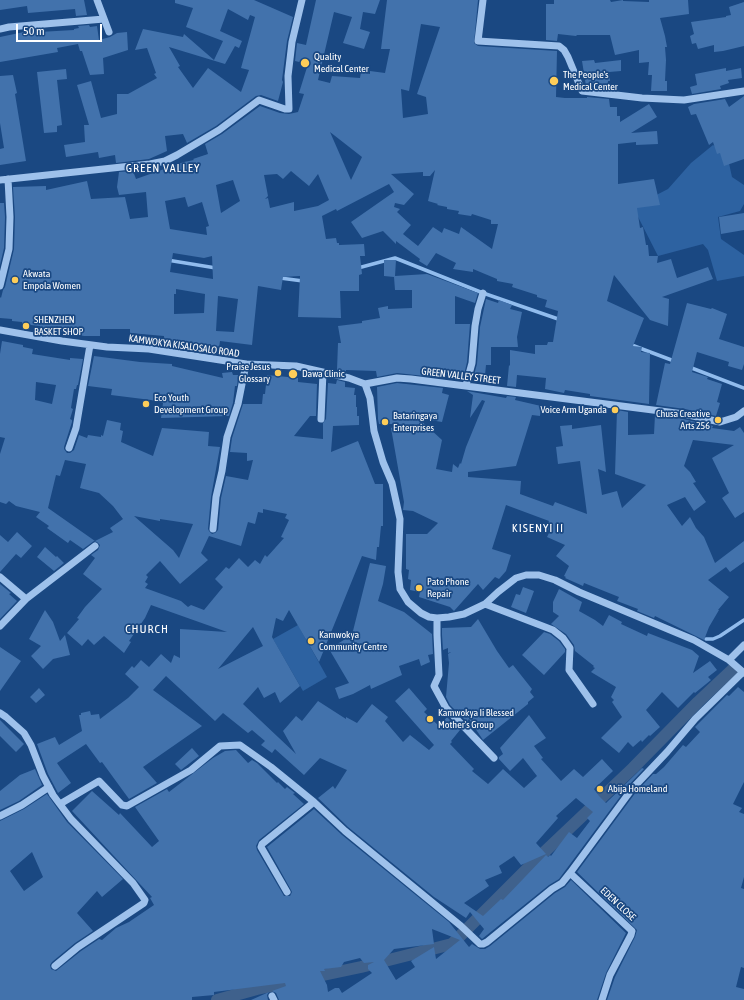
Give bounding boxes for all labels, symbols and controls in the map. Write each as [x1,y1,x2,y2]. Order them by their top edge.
scale bar [18,16,104,42]
text: 50 m [23,24,45,38]
place label: Quality Medical Center [314,51,369,74]
marker: Quality Medical Center [299,57,311,69]
place label: The People's Medical Center [563,69,618,92]
marker: The People's Medical Center [548,75,560,87]
district label: GREEN VALLEY [126,161,200,175]
place label: Akwata Empola Women [23,268,81,292]
marker: Akwata Empola Women [10,275,20,285]
place label: SHENZHEN BASKET SHOP [34,314,84,338]
marker: SHENZHEN BASKET SHOP [21,321,31,331]
street label: KAMWOKYA KISALOSALO ROAD [128,332,240,360]
place label: Praise Jesus Glossary [226,361,270,384]
street label: GREEN VALLEY STREET [421,365,501,387]
marker: Praise Jesus Glossary [273,368,283,378]
marker: Dawa Clinic [287,368,299,380]
place label: Dawa Clinic [302,368,344,380]
place label: Eco Youth Development Group [154,392,228,416]
marker: Eco Youth Development Group [141,399,151,409]
place label: Voice Arm Uganda [540,404,607,416]
marker: Voice Arm Uganda [610,405,620,415]
place label: Chusa Creative Arts 256 [656,408,710,432]
place label: Bataringaya Enterprises [393,410,437,434]
marker: Chusa Creative Arts 256 [713,415,723,425]
marker: Bataringaya Enterprises [380,417,390,427]
district label: KISENYI II [512,521,564,535]
place label: Pato Phone Repair [427,576,469,600]
marker: Pato Phone Repair [414,583,424,593]
district label: CHURCH [125,622,169,636]
place label: Kamwokya Community Centre [319,629,387,652]
marker: Kamwokya Community Centre [306,636,316,646]
place label: Kamwokya Ii Blessed Mother's Group [438,707,514,730]
marker: Kamwokya Ii Blessed Mother's Group [425,714,435,724]
place label: Abija Homeland [608,783,667,795]
marker: Abija Homeland [595,784,605,794]
street label: EDEN CLOSE [598,885,638,923]

